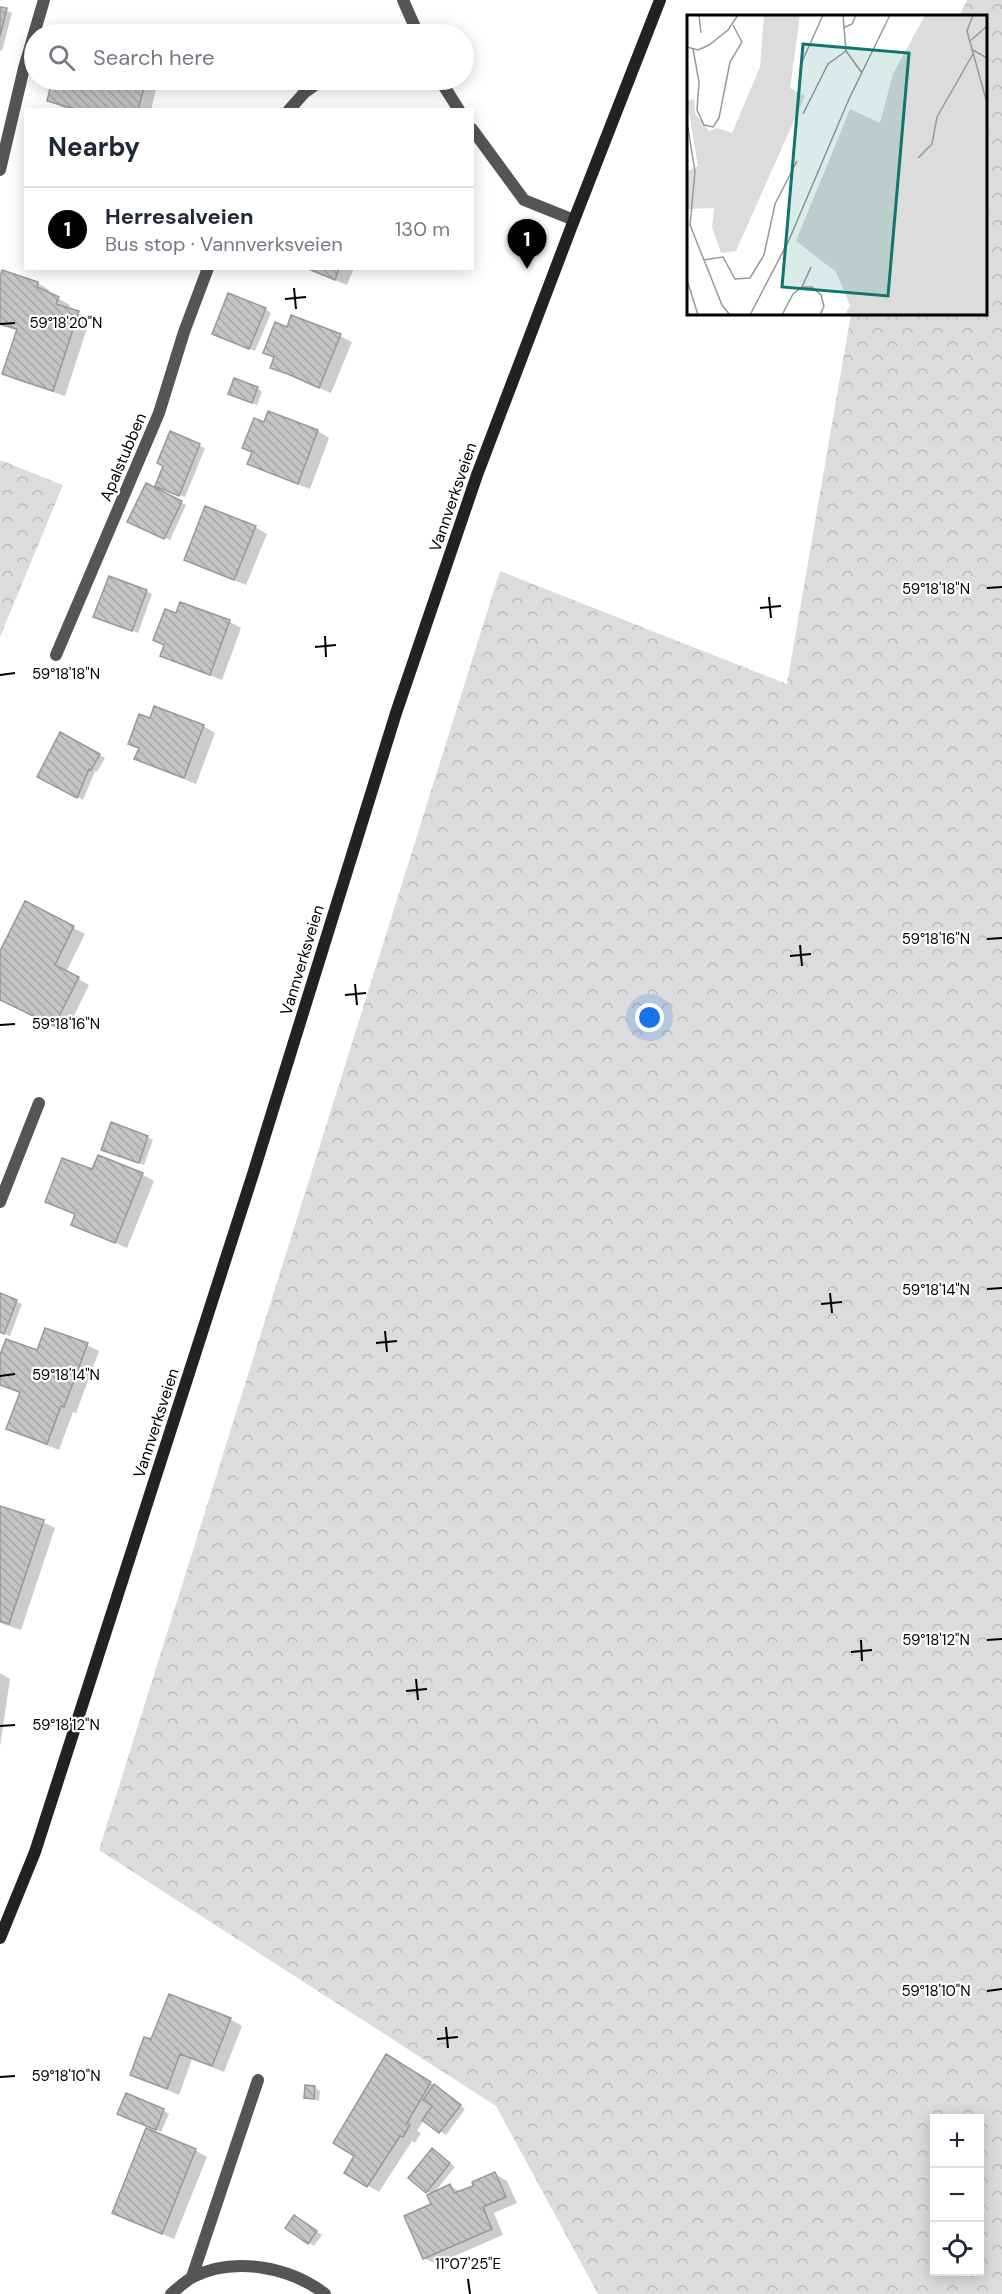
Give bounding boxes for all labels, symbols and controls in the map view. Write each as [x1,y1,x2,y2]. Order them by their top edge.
inset map [687,15,987,315]
search box [24,24,474,90]
icon: search [45,41,78,74]
text: Search here [93,43,214,72]
text: Nearby [48,130,140,164]
text: Herresalveien [105,202,254,231]
text: 1 [64,216,71,242]
text: 130 m [395,216,450,242]
pin: 1 [508,220,546,269]
text: Bus stop · Vannverksveien [105,231,343,257]
text: 59°18'20"N [30,313,102,333]
street label: Apalstubben [95,409,151,505]
street label: Vannverksveien [424,440,482,554]
text: 59°18'18"N [902,579,970,599]
text: 59°18'18"N [32,664,100,684]
street label: Vannverksveien [275,902,329,1018]
text: 59°18'16"N [902,929,970,949]
your location [635,1003,664,1032]
text: 59°18'16"N [32,1014,100,1034]
text: 59°18'14"N [902,1280,970,1300]
text: 59°18'14"N [32,1365,100,1385]
street label: Vannverksveien [128,1365,184,1481]
text: 59°18'12"N [902,1630,970,1650]
text: 59°18'12"N [32,1715,100,1735]
text: 59°18'10"N [901,1981,971,2001]
text: 59°18'10"N [31,2066,101,2086]
map controls [930,2114,984,2276]
button: + [930,2114,984,2168]
button: − [930,2168,984,2222]
button: locate [930,2222,984,2276]
text: 11°07'25"E [435,2254,501,2274]

